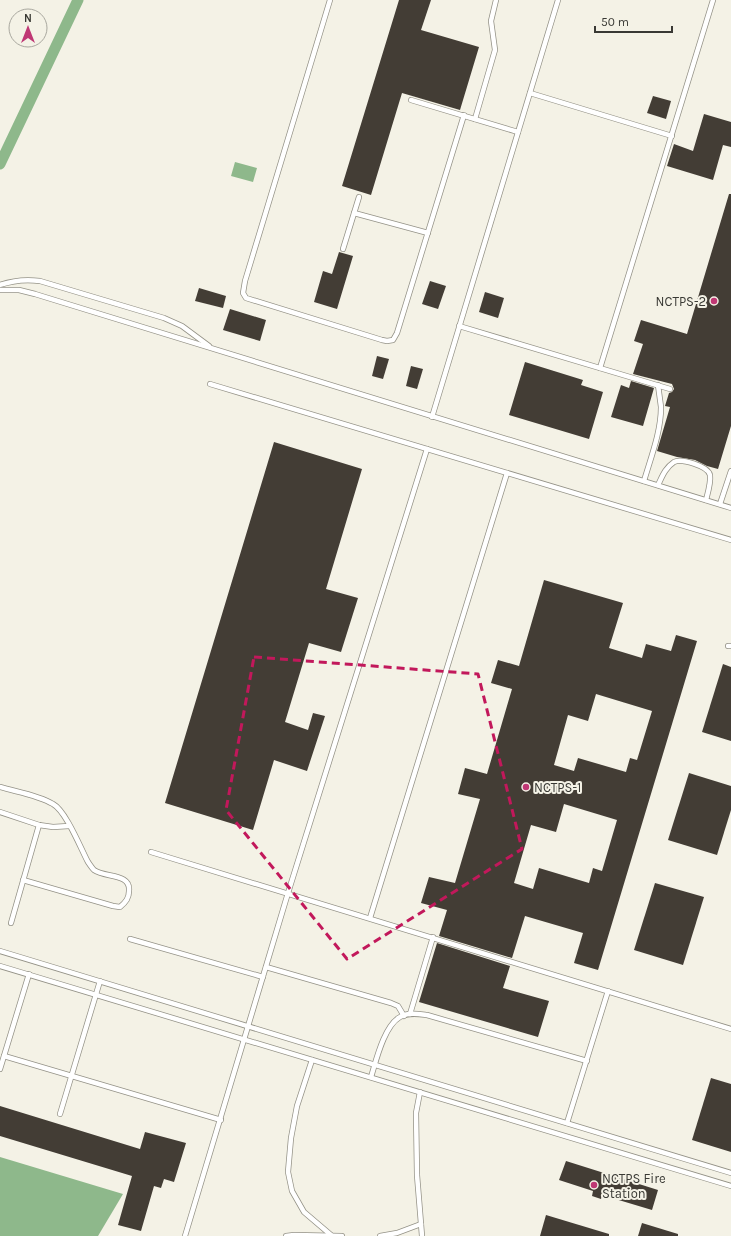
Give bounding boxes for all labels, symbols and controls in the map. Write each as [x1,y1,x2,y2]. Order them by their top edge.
north arrow [8,8,48,48]
scale bar [595,8,672,34]
text: N [24,12,32,25]
text: 50 m [601,15,629,29]
place label: NCTPS-2 [656,294,706,309]
marker: NCTPS-2 [709,296,719,306]
place label: NCTPS-1 [534,780,581,795]
marker: NCTPS-1 [521,782,531,792]
place label: NCTPS Fire Station [602,1171,666,1201]
marker: NCTPS Fire Station [589,1180,599,1190]

